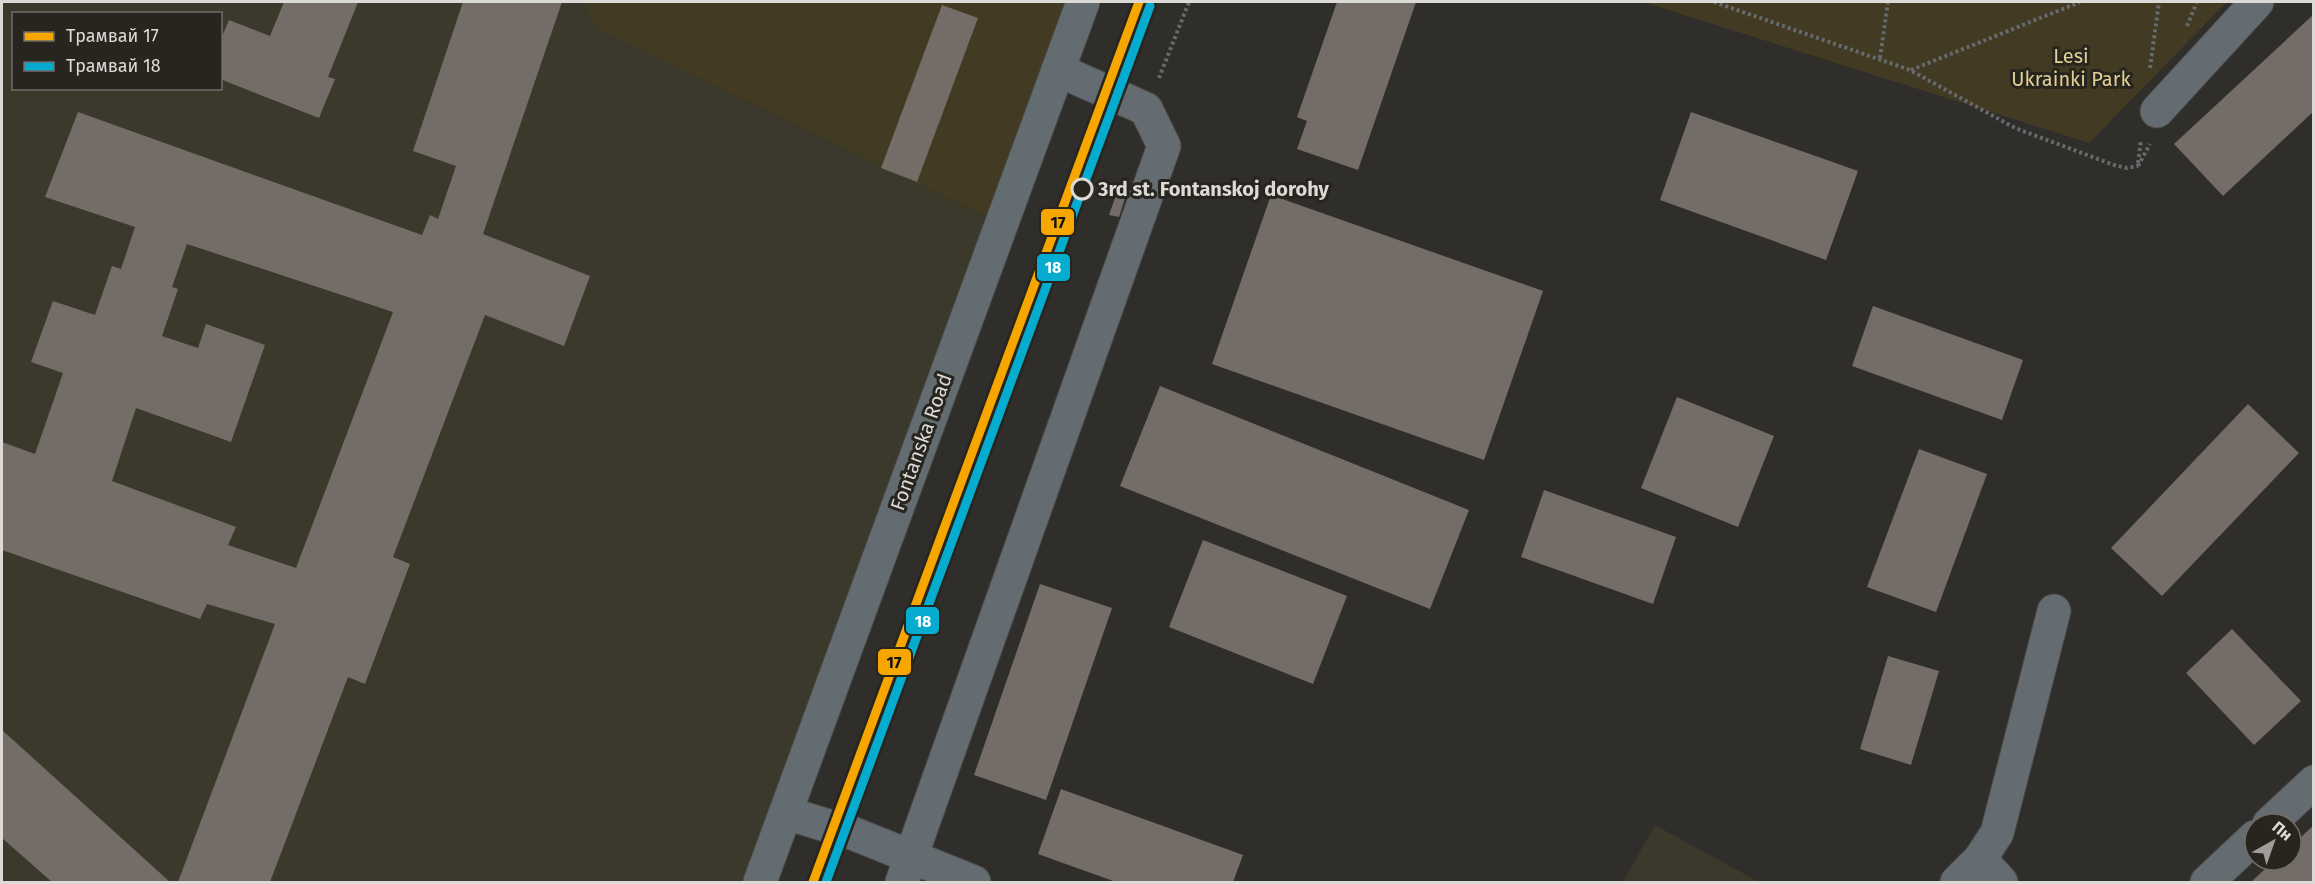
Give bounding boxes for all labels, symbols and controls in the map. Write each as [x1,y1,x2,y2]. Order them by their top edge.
legend [12,12,222,90]
text: Трамвай 17 [66,25,159,47]
park label: Lesi Ukrainki Park [2011,44,2131,91]
text: Трамвай 18 [66,55,161,77]
place label: 3rd st. Fontanskoj dorohy [1097,177,1330,201]
marker: 3rd st. Fontanskoj dorohy [1071,178,1093,200]
line badge: 17 [1040,208,1075,236]
text: 17 [1051,213,1066,232]
line badge: 18 [1036,253,1071,282]
text: 18 [1045,258,1061,277]
street label: Fontanska Road [885,370,957,514]
line badge: 18 [905,606,940,635]
text: 18 [915,612,931,631]
line badge: 17 [877,648,912,676]
text: 17 [887,653,902,672]
north arrow [2243,812,2303,872]
text: Пн [2269,817,2296,845]

